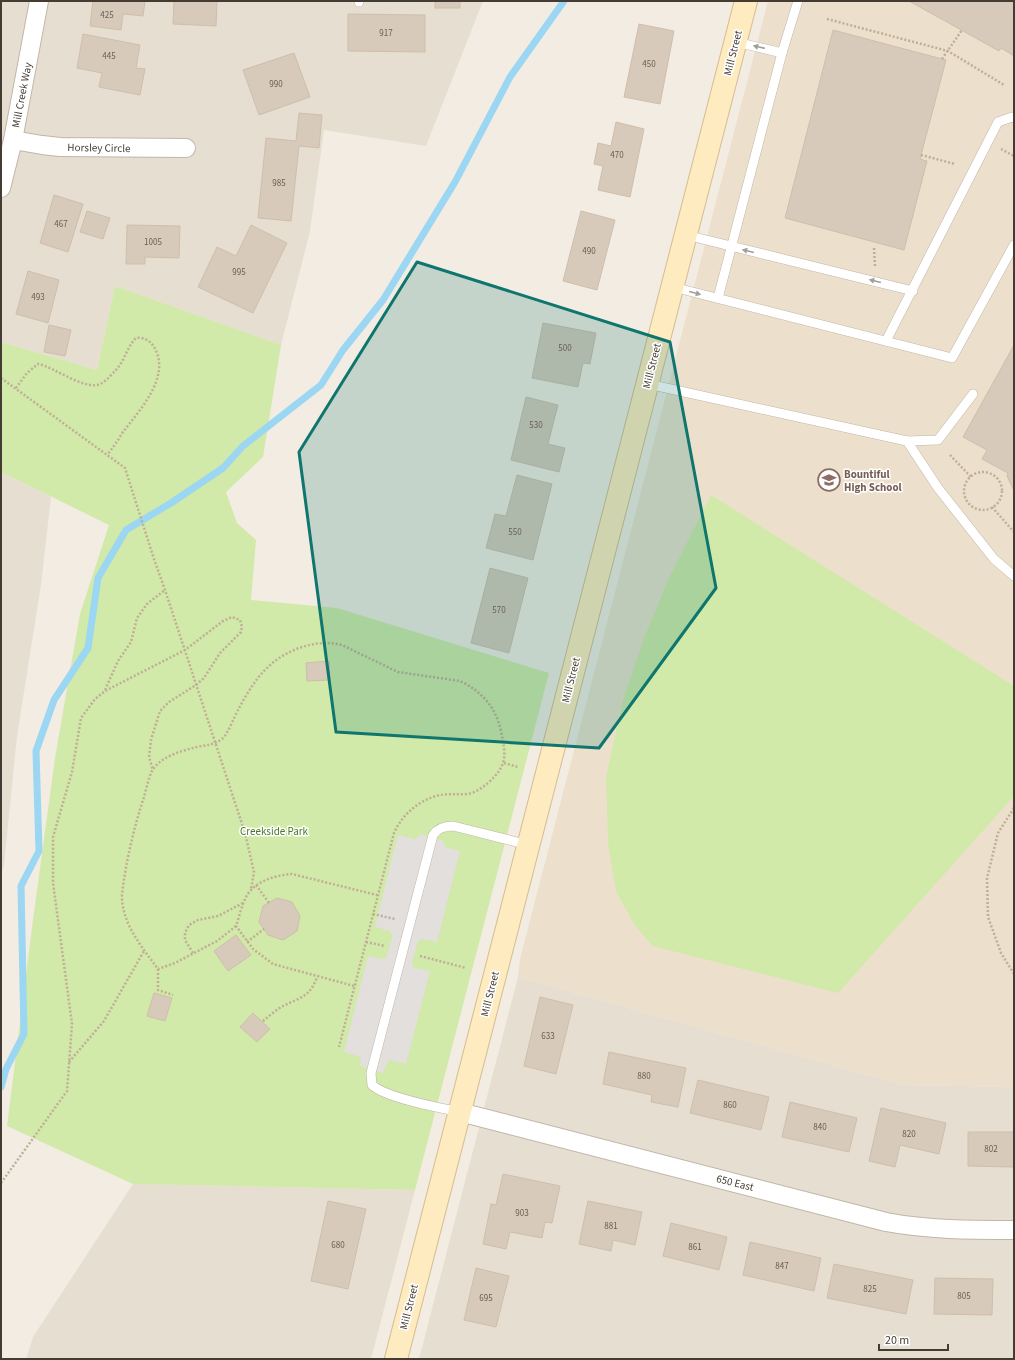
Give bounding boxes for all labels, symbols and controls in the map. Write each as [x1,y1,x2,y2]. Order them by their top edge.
house number: 425 [100,9,114,22]
house number: 917 [379,27,393,40]
street label: Mill Street [720,29,746,77]
one-way arrow [753,44,765,50]
house number: 445 [102,50,116,63]
house number: 450 [642,58,656,71]
street label: Mill Creek Way [8,61,36,129]
house number: 990 [269,78,283,91]
street label: Horsley Circle [67,140,131,156]
house number: 470 [610,149,624,162]
house number: 985 [272,177,286,190]
house number: 467 [54,218,68,231]
house number: 1005 [144,236,162,249]
house number: 490 [582,245,596,258]
one-way arrow [742,248,754,254]
house number: 995 [232,266,246,279]
one-way arrow [868,278,881,284]
one-way arrow [690,290,702,296]
house number: 493 [31,291,45,304]
house number: 500 [558,342,572,355]
street label: Mill Street [639,342,665,390]
house number: 530 [529,419,543,432]
school or university icon: Bountiful High School [816,467,842,493]
place label: Bountiful High School [844,467,903,495]
house number: 550 [508,526,522,539]
house number: 570 [492,604,506,617]
street label: Mill Street [558,656,584,704]
park label: Creekside Park [240,824,309,839]
street label: Mill Street [477,970,503,1018]
house number: 633 [541,1030,555,1043]
house number: 880 [637,1070,651,1083]
house number: 860 [723,1099,737,1112]
house number: 840 [813,1121,827,1134]
house number: 820 [902,1128,916,1141]
house number: 802 [984,1143,998,1156]
street label: 650 East [715,1171,756,1195]
house number: 903 [515,1207,529,1220]
house number: 881 [604,1220,618,1233]
house number: 680 [331,1239,345,1252]
house number: 861 [688,1241,702,1254]
house number: 847 [775,1260,789,1273]
street label: Mill Street [396,1283,422,1331]
house number: 825 [863,1283,877,1296]
house number: 805 [957,1290,971,1303]
house number: 695 [479,1292,493,1305]
scale bar [879,1326,948,1352]
text: 20 m [885,1332,909,1349]

